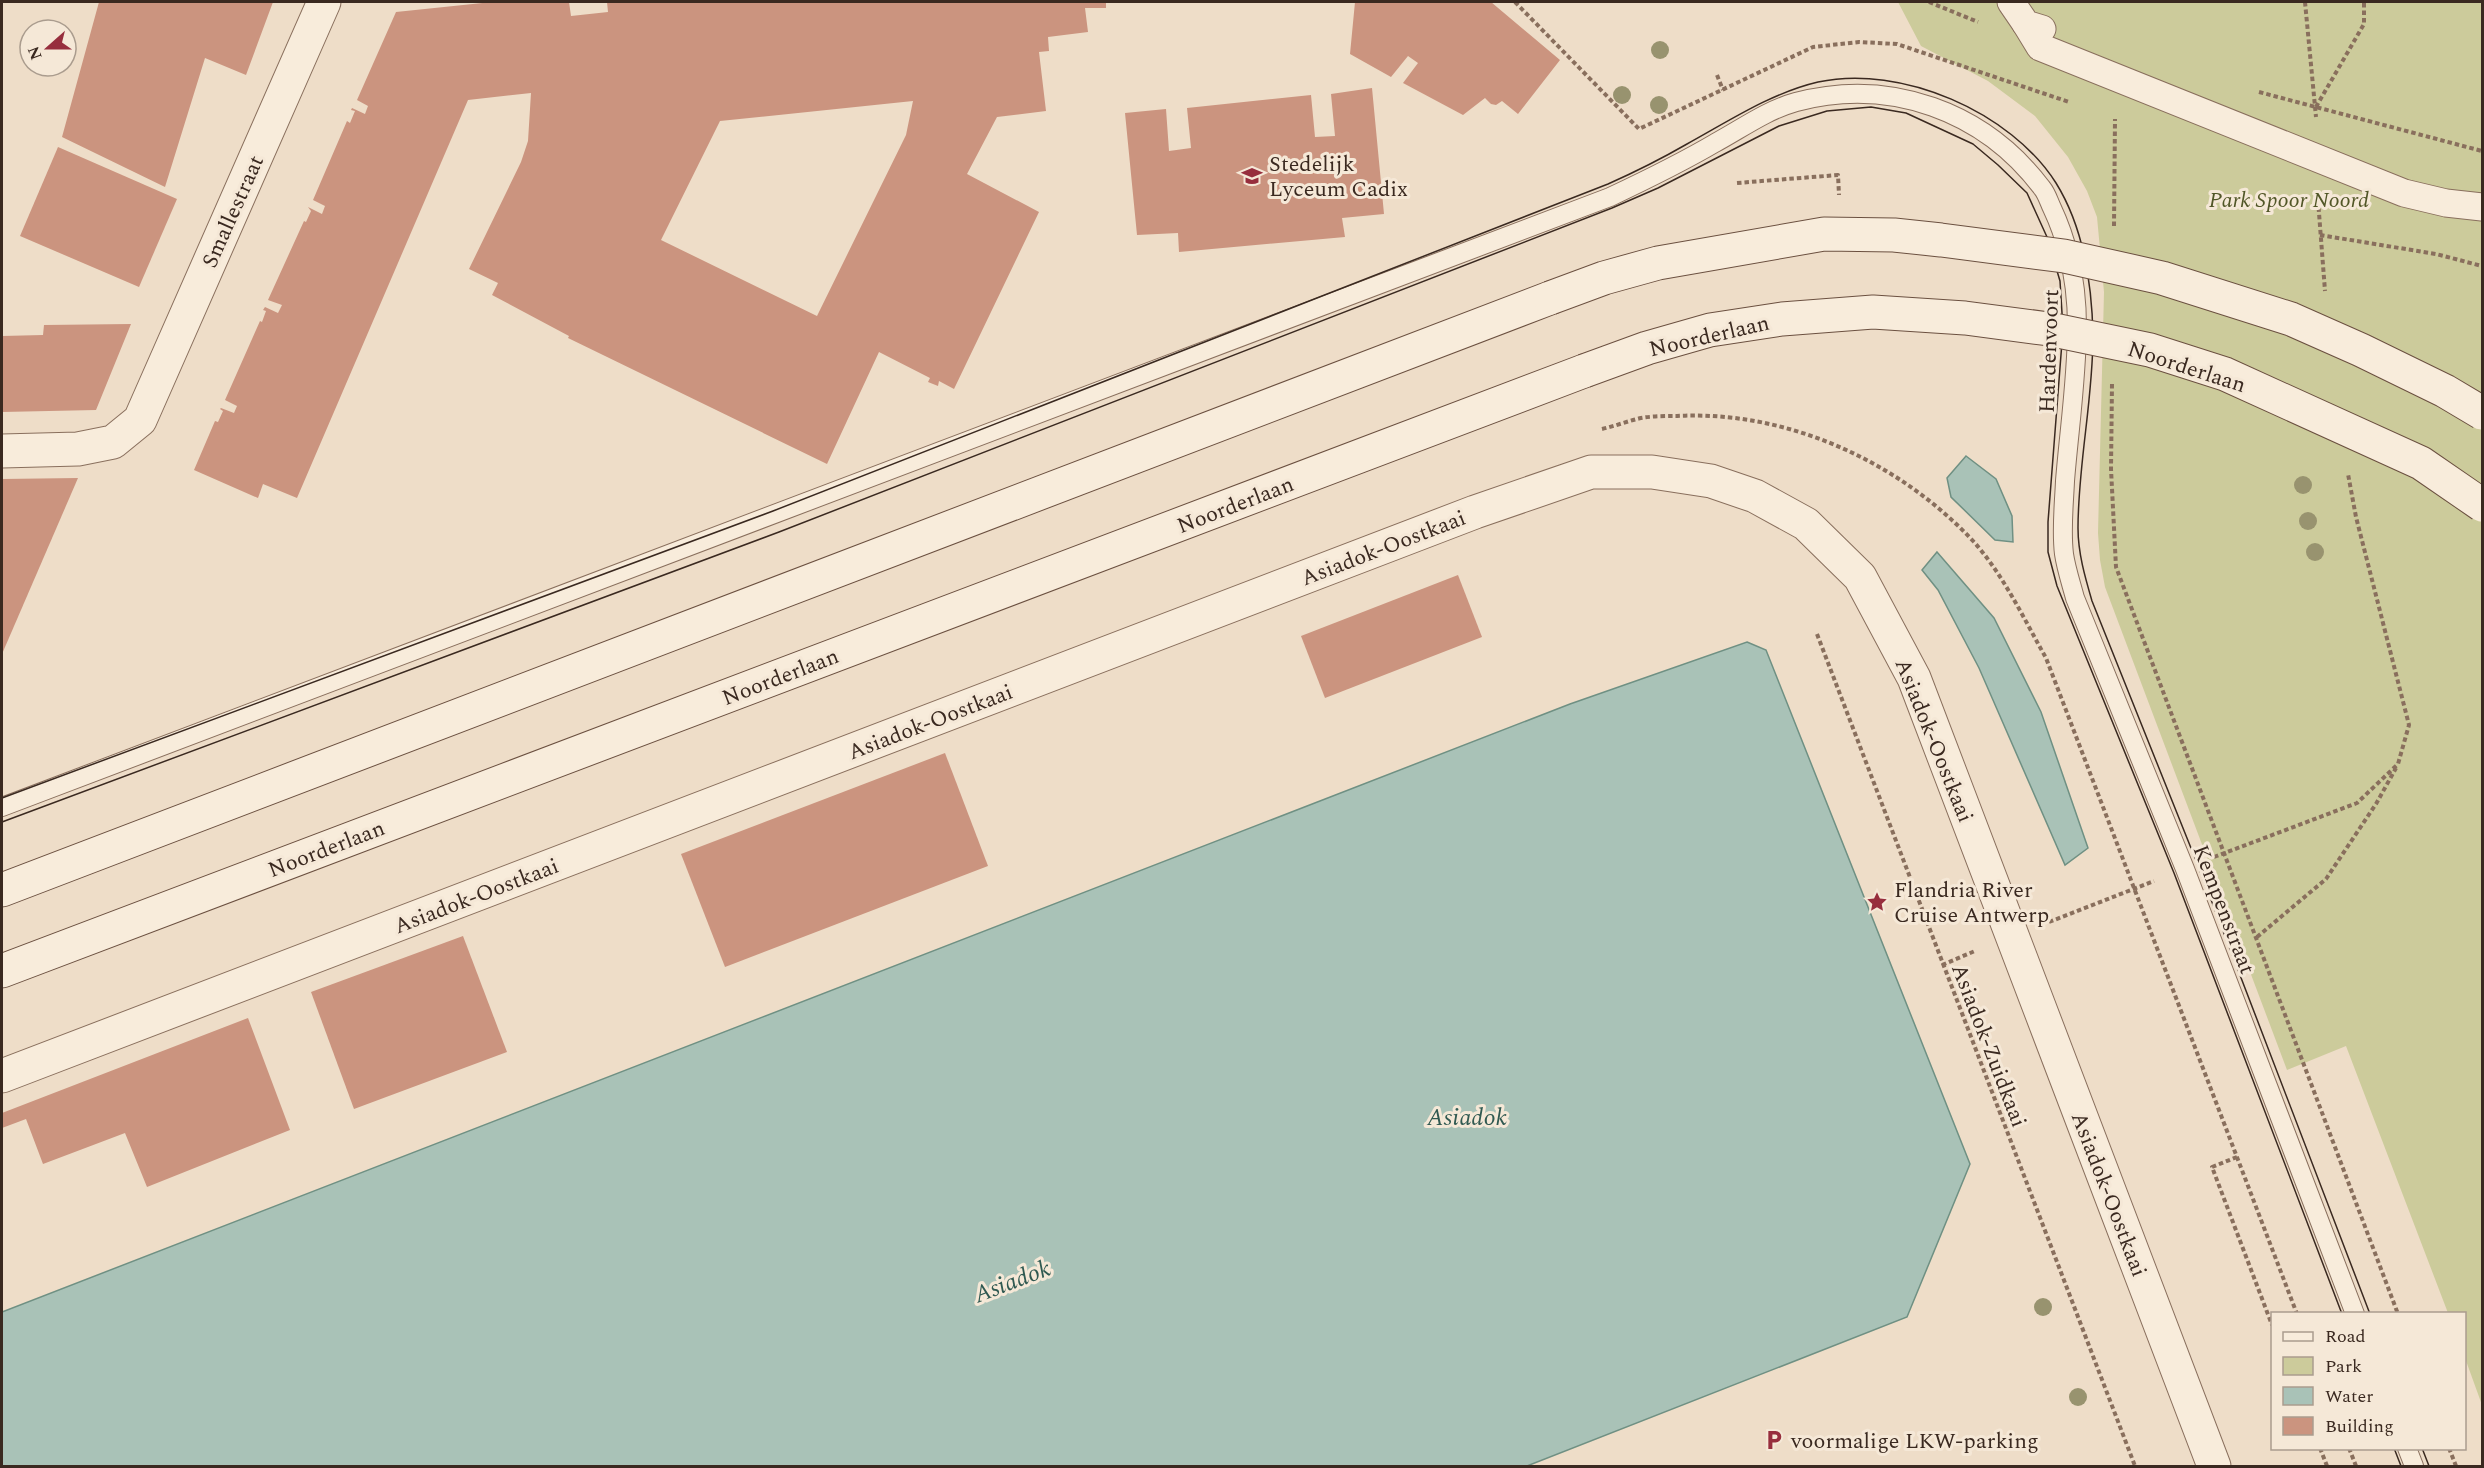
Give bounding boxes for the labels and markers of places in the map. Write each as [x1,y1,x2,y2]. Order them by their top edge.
place label: Stedelijk Lyceum Cadix [1269,148,1408,206]
school or university icon: Stedelijk Lyceum Cadix [1240,164,1264,188]
place label: Flandria River Cruise Antwerp [1894,874,2049,932]
place icon: Flandria River Cruise Antwerp [1865,890,1889,914]
place label: voormalige LKW-parking [1790,1425,2039,1458]
parking icon: voormalige LKW-parking [1762,1428,1786,1452]

